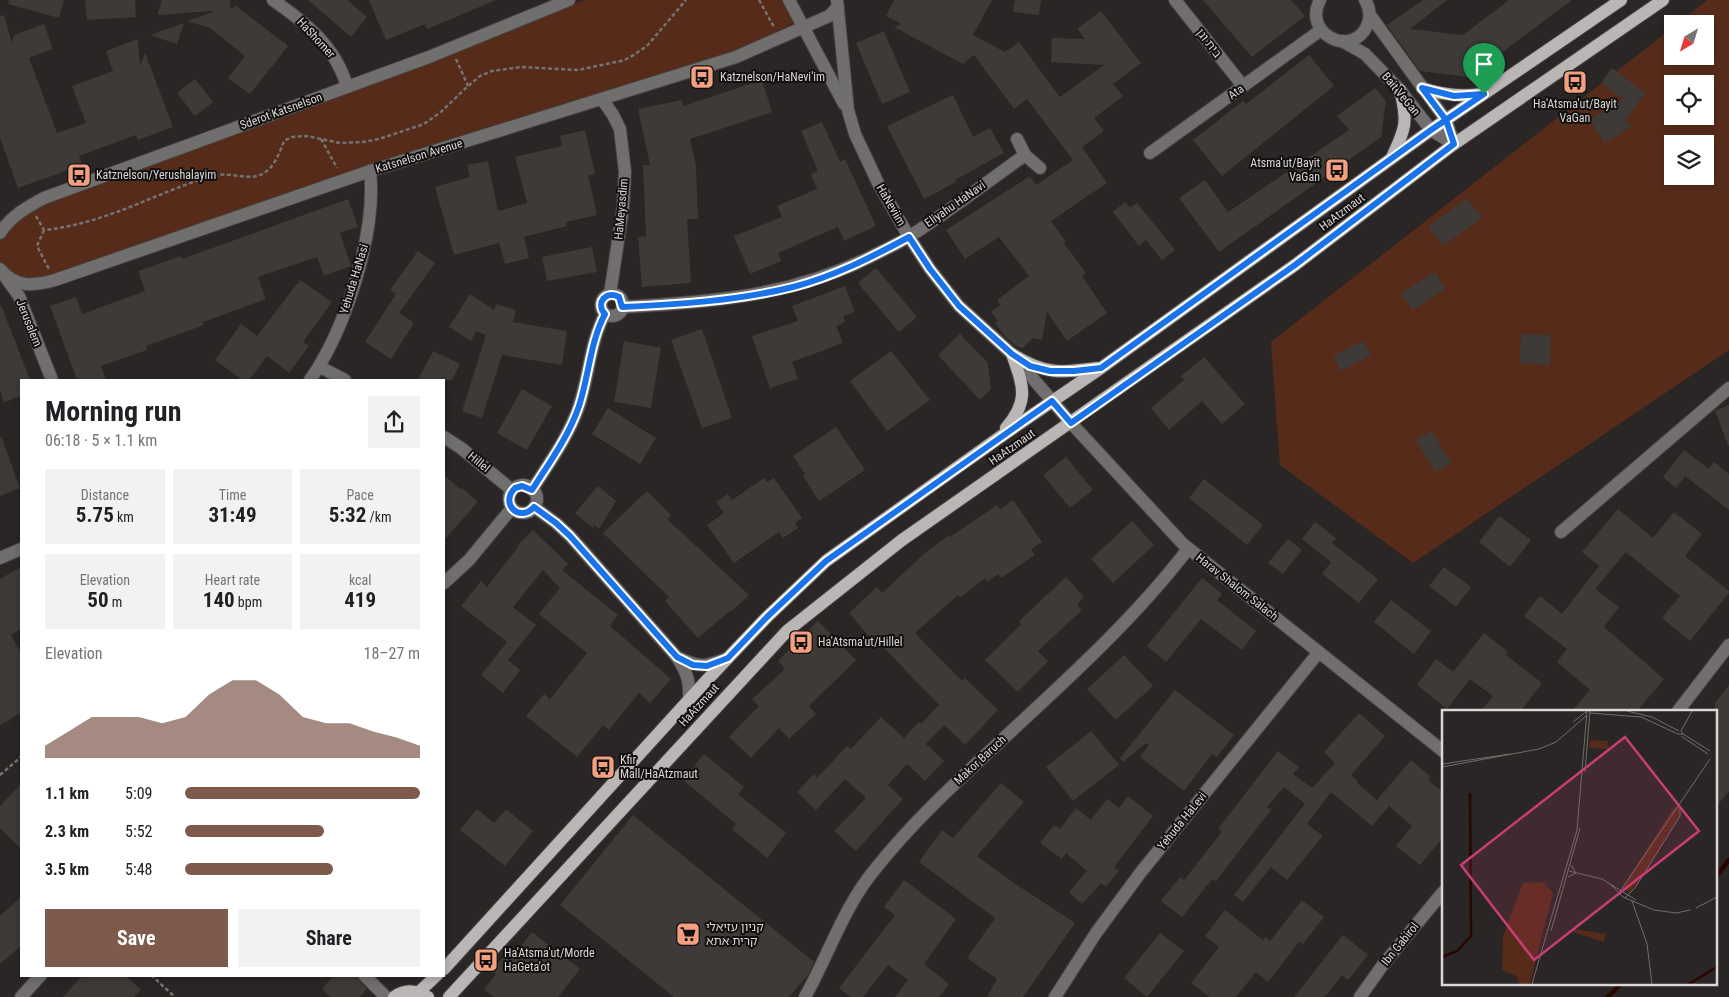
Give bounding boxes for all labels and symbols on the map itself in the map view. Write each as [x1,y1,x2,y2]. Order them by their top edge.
street label: HaShomer [294,15,338,61]
north arrow [1664,15,1714,65]
street label: בית וגן [1193,26,1225,60]
pin [1463,43,1505,94]
bus stop icon: Katznelson/HaNevi'im [689,64,715,90]
bus stop icon: Ha'Atsma'ut/Bayit VaGan [1562,69,1588,95]
place label: Katznelson/HaNevi'im [720,70,825,84]
street label: Bait VeGan [1379,70,1423,119]
street label: Ata [1225,81,1247,102]
street label: Sderot Katsnelson [238,90,324,132]
place label: Ha'Atsma'ut/Bayit VaGan [1533,97,1617,125]
street label: Katsnelson Avenue [374,136,464,176]
place label: Atsma'ut/Bayit VaGan [1250,156,1320,184]
bus stop icon: Atsma'ut/Bayit VaGan [1324,157,1350,183]
bus stop icon: Katznelson/Yerushalayim [66,162,92,188]
place label: Katznelson/Yerushalayim [96,168,216,182]
street label: HaMeyasdim [611,178,631,240]
street label: Eliyahu HaNavi [922,178,988,230]
street label: HaNeviim [873,182,909,228]
street label: HaAtzmaut [1317,190,1368,234]
street label: Yehuda HaNasi [337,242,371,316]
street label: Jerusalem [13,297,45,349]
street label: HaAtzmaut [986,426,1038,468]
street label: Hillel [465,449,493,475]
street label: Harav Shalom Salach [1193,551,1281,624]
bus stop icon: Ha'Atsma'ut/Hillel [788,629,814,655]
place label: Ha'Atsma'ut/Hillel [818,635,902,649]
street label: HaAtzmaut [676,680,722,729]
inset map [1442,710,1716,984]
street label: Makor Baruch [951,732,1009,788]
place label: Kfir Mall/HaAtzmaut [620,753,698,781]
bus stop icon: Kfir Mall/HaAtzmaut [590,754,616,780]
street label: Yehuda HaLevi [1155,789,1209,853]
place label: קניון עזיאלי קרית אתא [706,920,764,948]
street label: Ibn Gabirol [1378,920,1422,968]
supermarket icon: קניון עזיאלי קרית אתא [675,921,701,947]
place label: Ha'Atsma'ut/Morde HaGeta'ot [504,946,595,974]
bus stop icon: Ha'Atsma'ut/Morde HaGeta'ot [473,947,499,973]

